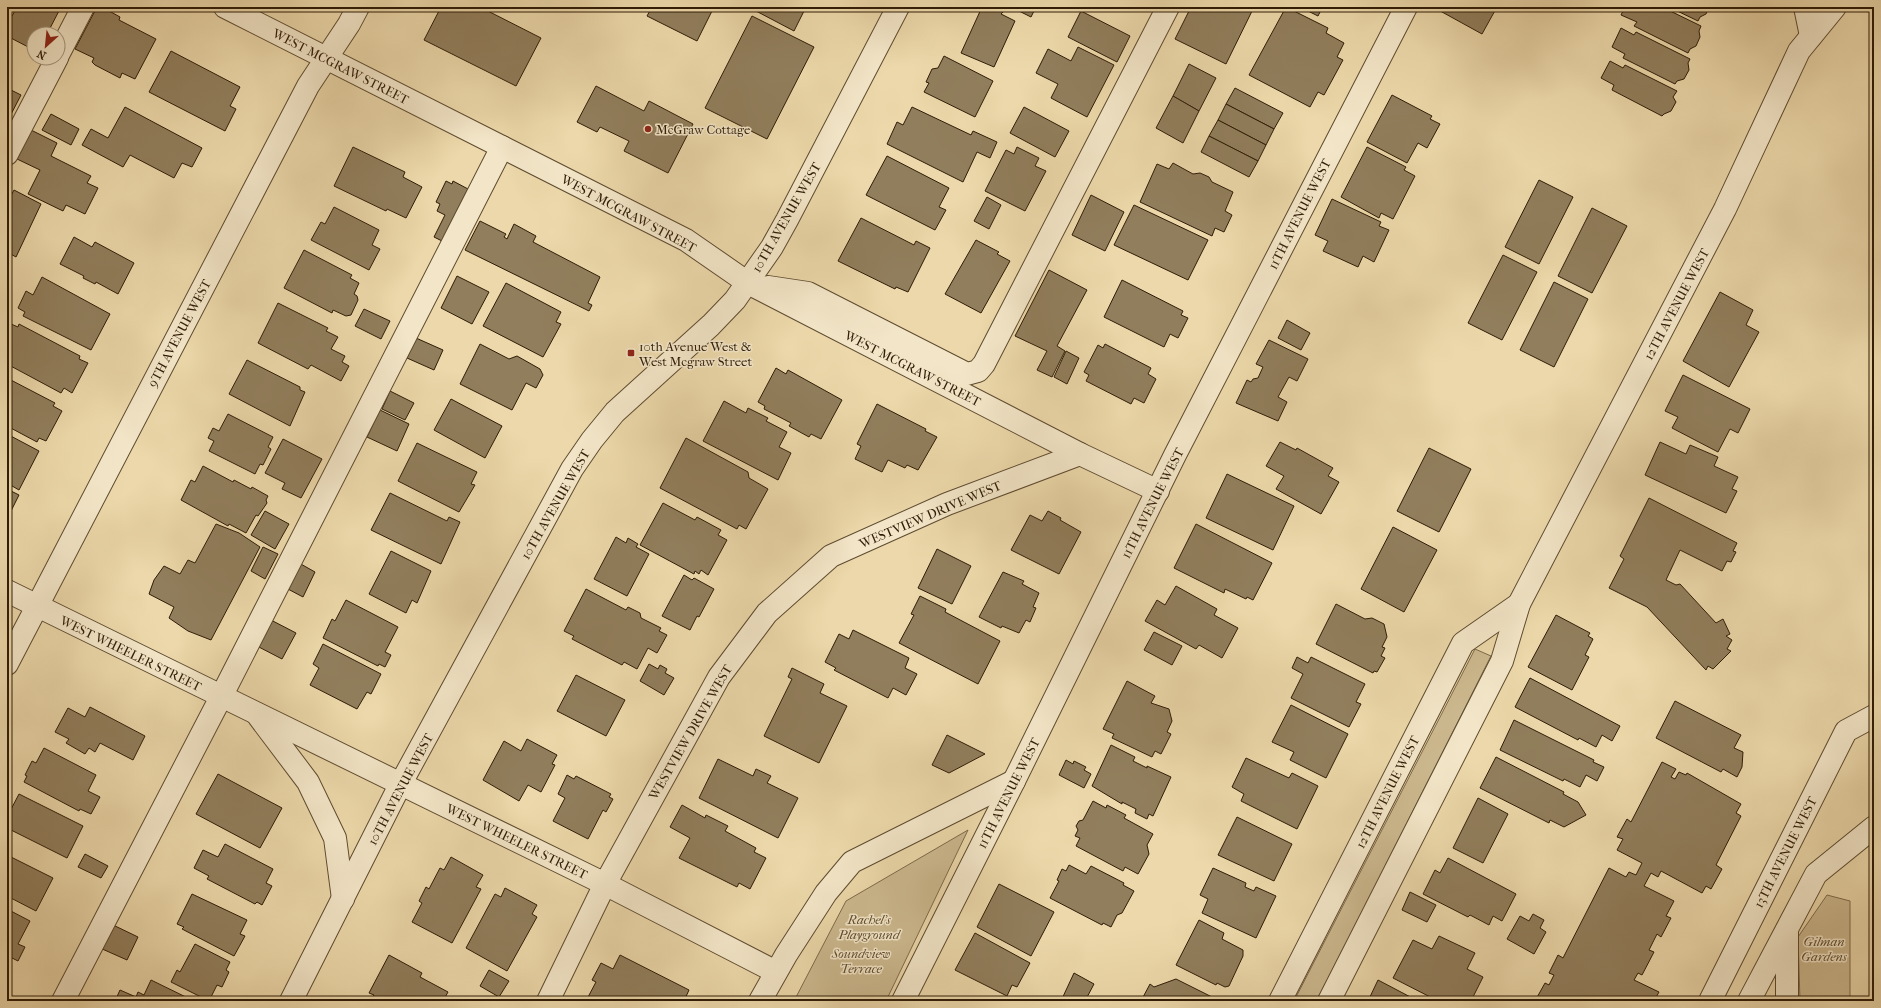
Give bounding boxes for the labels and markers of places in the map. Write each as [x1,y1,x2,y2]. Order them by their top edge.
place label: McGraw Cottage [656,122,751,137]
marker: McGraw Cottage [643,124,653,134]
place label: 10th Avenue West & West Mcgraw Street [638,339,753,369]
marker: 10th Avenue West & West Mcgraw Street [626,348,636,358]

